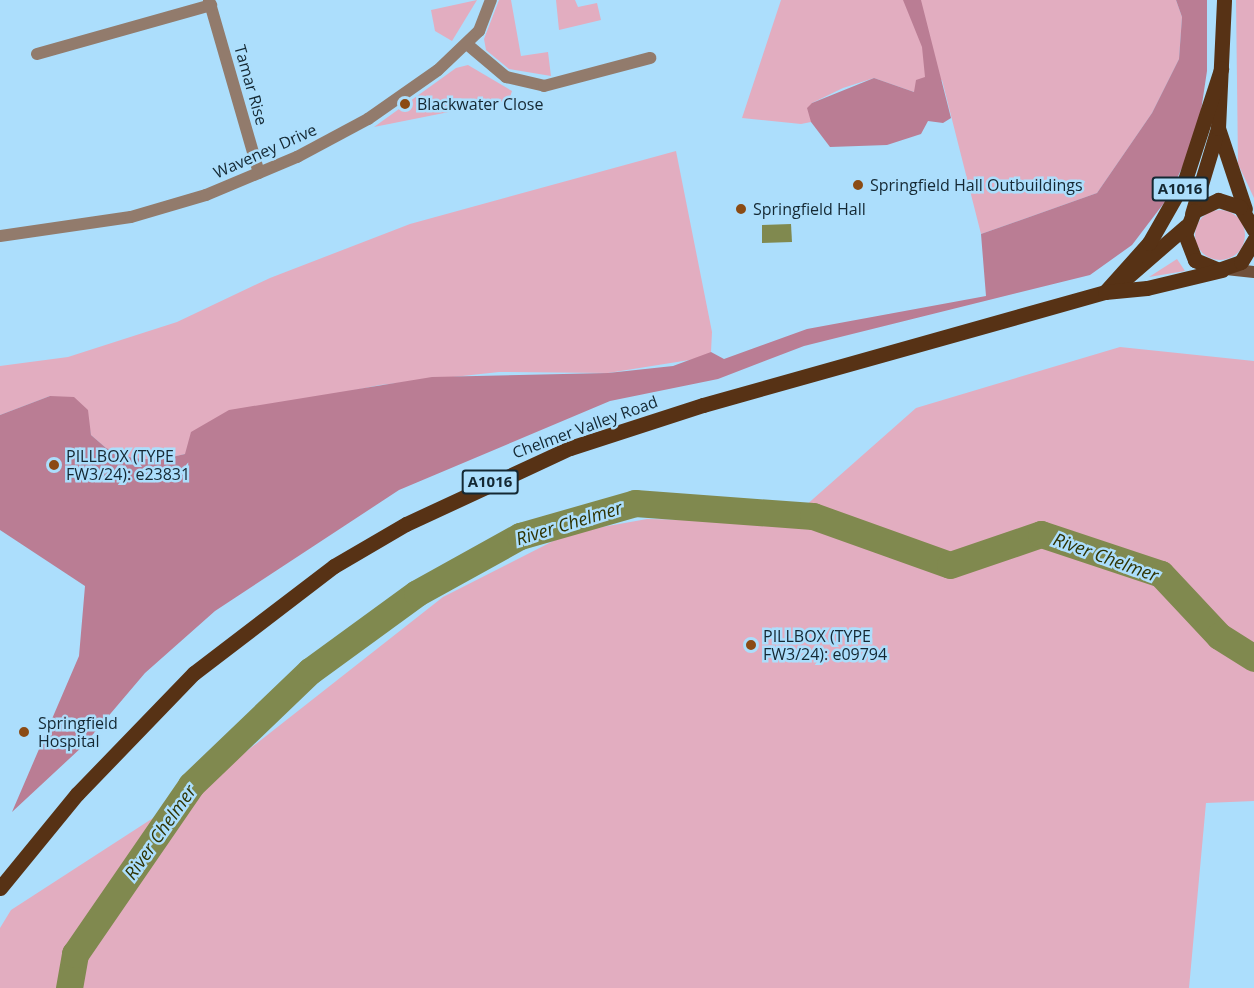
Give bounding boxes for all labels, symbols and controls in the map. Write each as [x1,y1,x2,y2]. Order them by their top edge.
street label: Tamar Rise [230,43,272,127]
place label: Blackwater Close [417,94,543,114]
marker: Blackwater Close [398,97,412,111]
street label: Waveney Drive [210,120,320,182]
place label: Springfield Hall Outbuildings [870,175,1083,195]
road number: A1016 [1152,177,1208,201]
marker: Springfield Hall Outbuildings [851,178,865,192]
place label: Springfield Hall [753,199,866,219]
marker: Springfield Hall [734,202,748,216]
street label: Chelmer Valley Road [510,392,660,462]
place label: PILLBOX (TYPE FW3/24): e23831 [66,446,190,484]
marker: PILLBOX (TYPE FW3/24): e23831 [47,458,61,472]
road number: A1016 [462,470,518,494]
water label: River Chelmer [513,497,625,549]
water label: River Chelmer [1051,528,1161,586]
place label: PILLBOX (TYPE FW3/24): e09794 [763,626,887,664]
marker: PILLBOX (TYPE FW3/24): e09794 [744,638,758,652]
place label: Springfield Hospital [38,713,118,751]
marker: Springfield Hospital [15,723,33,741]
water label: River Chelmer [120,781,200,883]

